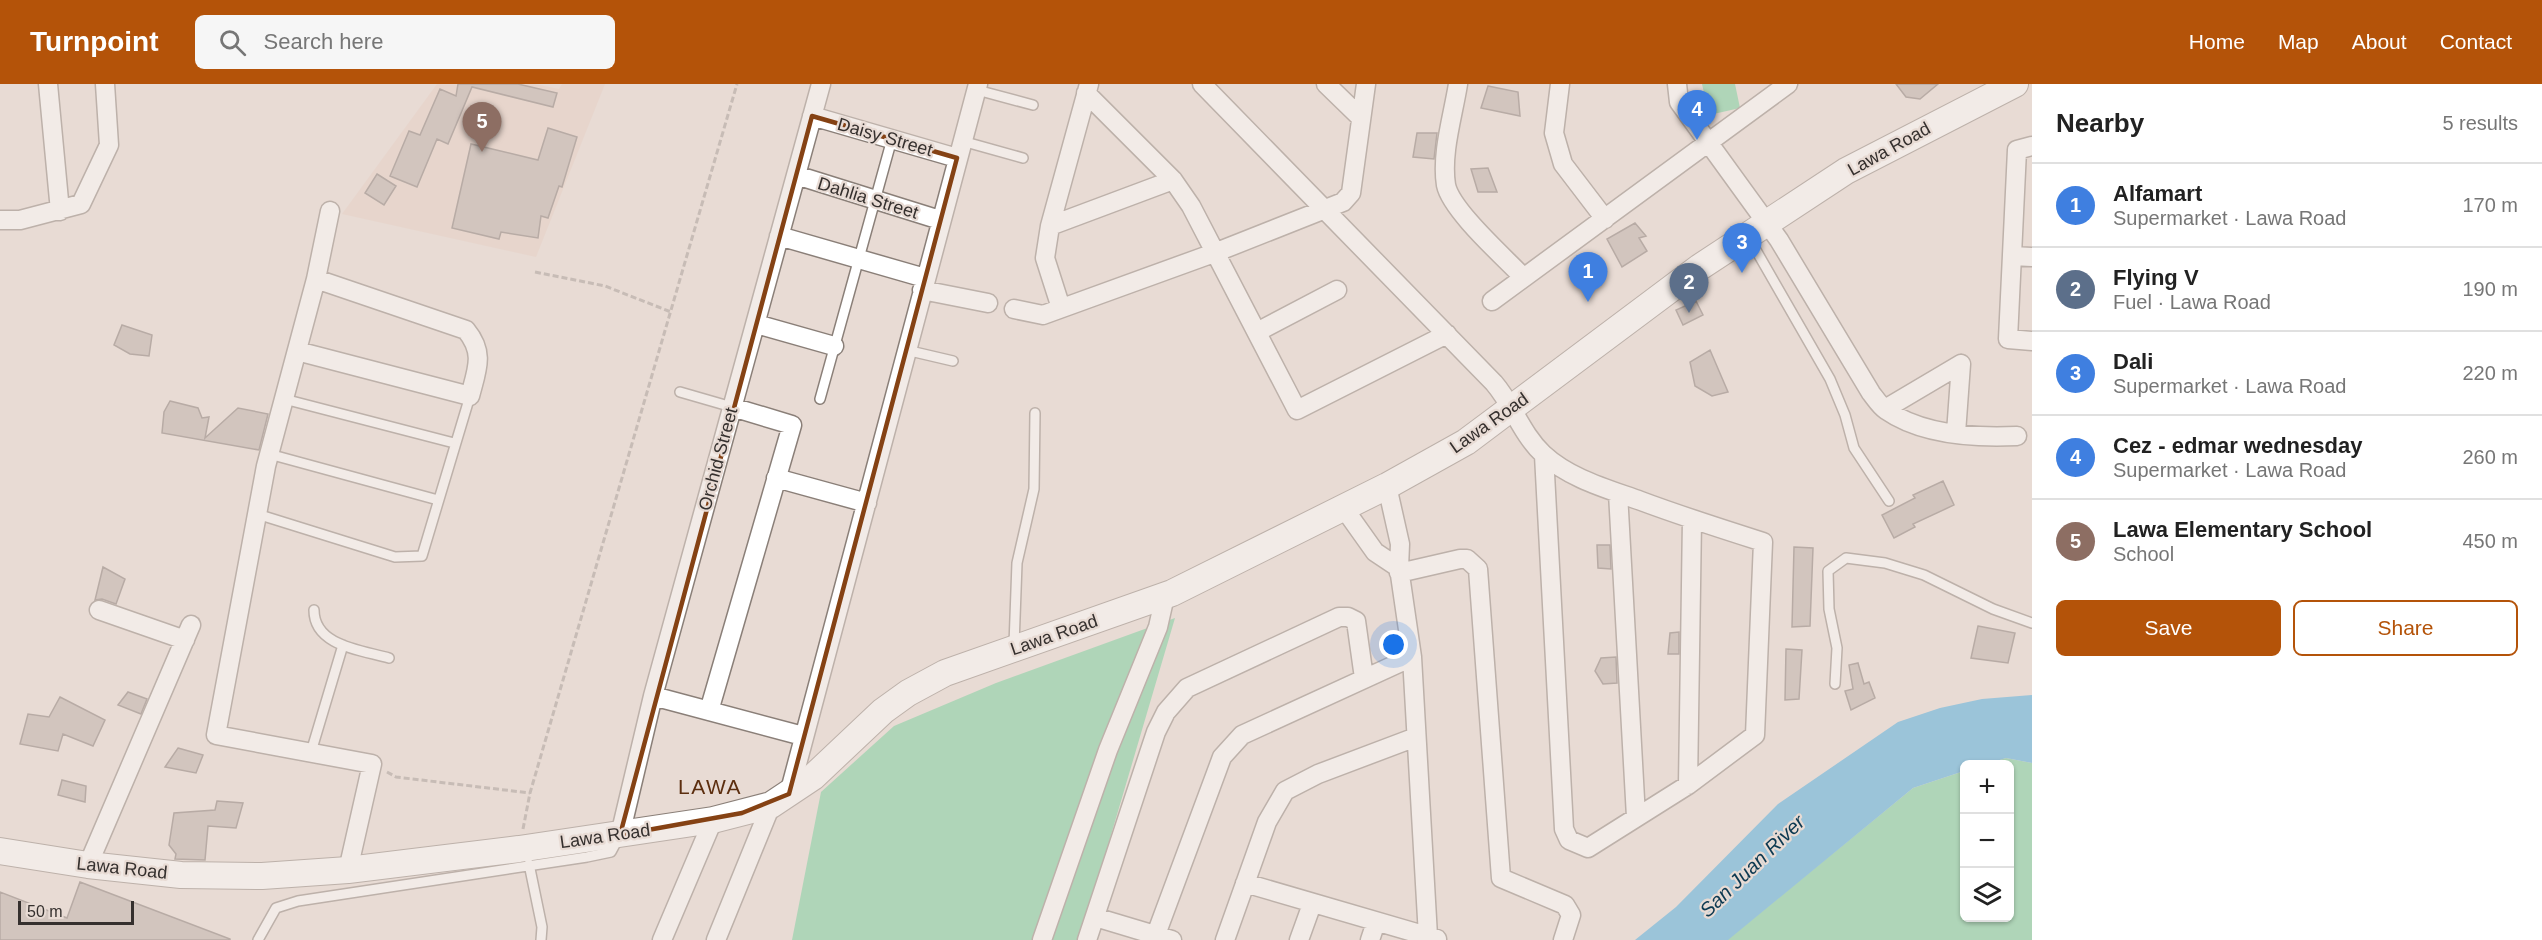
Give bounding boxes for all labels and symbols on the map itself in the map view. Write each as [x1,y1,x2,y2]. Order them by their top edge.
pin: 4 [1678,91,1716,140]
pin: 5 [462,103,502,152]
street label: Daisy Street [835,114,935,160]
street label: Lawa Road [1844,118,1934,180]
street label: Dahlia Street [815,173,921,223]
pin: 3 [1722,224,1762,273]
pin: 1 [1568,252,1608,302]
pin: 2 [1670,264,1708,313]
street label: Lawa Road [1446,389,1532,457]
street label: Orchid Street [695,405,741,513]
street label: Lawa Road [1008,611,1100,659]
your location [1379,630,1408,659]
district label: LAWA [678,775,742,798]
water label: San Juan River [1695,810,1810,921]
street label: Lawa Road [559,820,651,852]
street label: Lawa Road [76,853,168,883]
scale bar [18,898,134,926]

